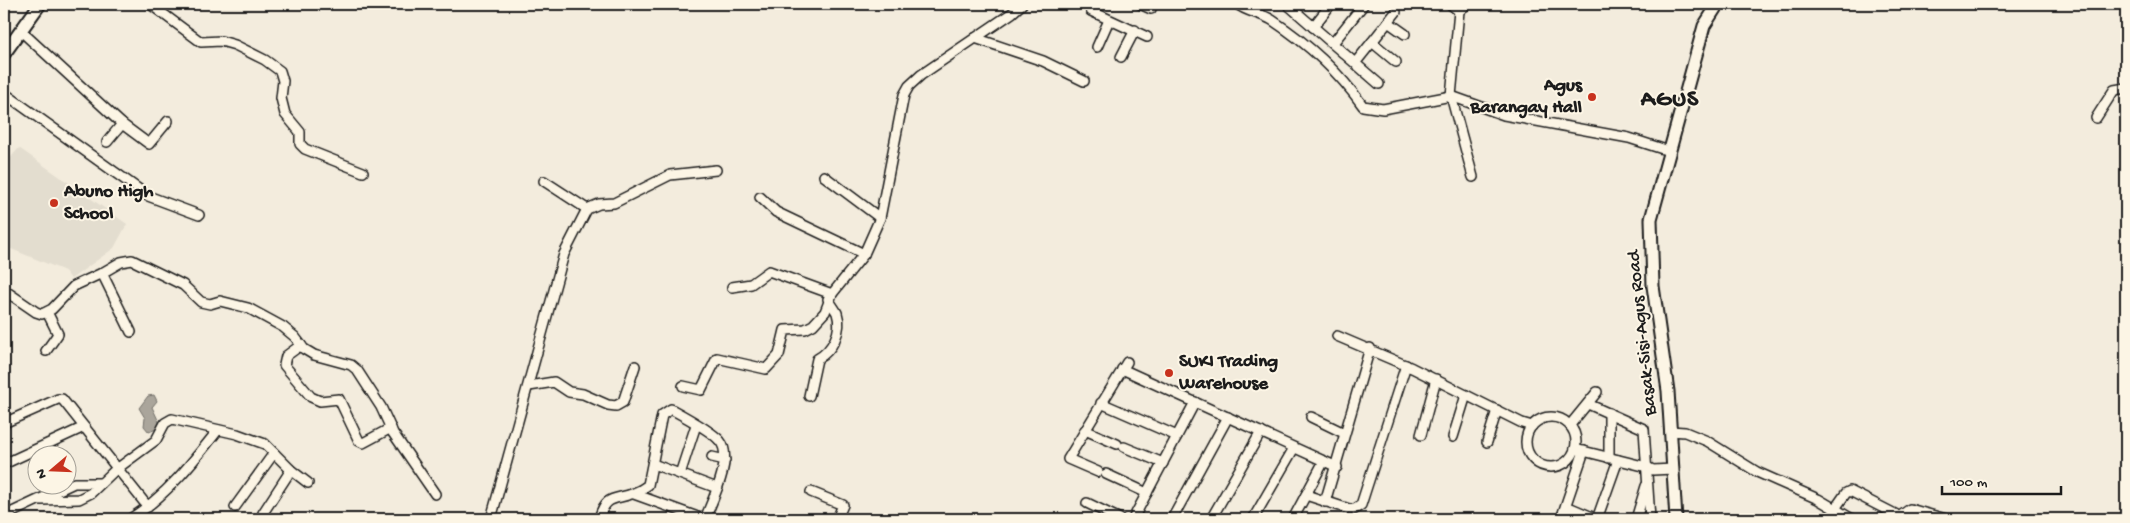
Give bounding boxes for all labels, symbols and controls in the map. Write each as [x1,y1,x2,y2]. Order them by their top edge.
place label: Agus Barangay Hall [1469,75,1583,120]
district label: AGUS [1640,86,1699,115]
marker: Agus Barangay Hall [1586,91,1598,103]
place label: Abuno High School [63,181,154,226]
marker: Abuno High School [48,197,60,209]
street label: Basak-Sisi-Agus Road [1623,247,1663,418]
place label: SUKI Trading Warehouse [1178,351,1278,396]
marker: SUKI Trading Warehouse [1163,367,1175,379]
north arrow [28,446,78,496]
scale bar [1942,463,2061,495]
text: N [33,466,52,481]
text: 100 m [1949,474,1988,492]

